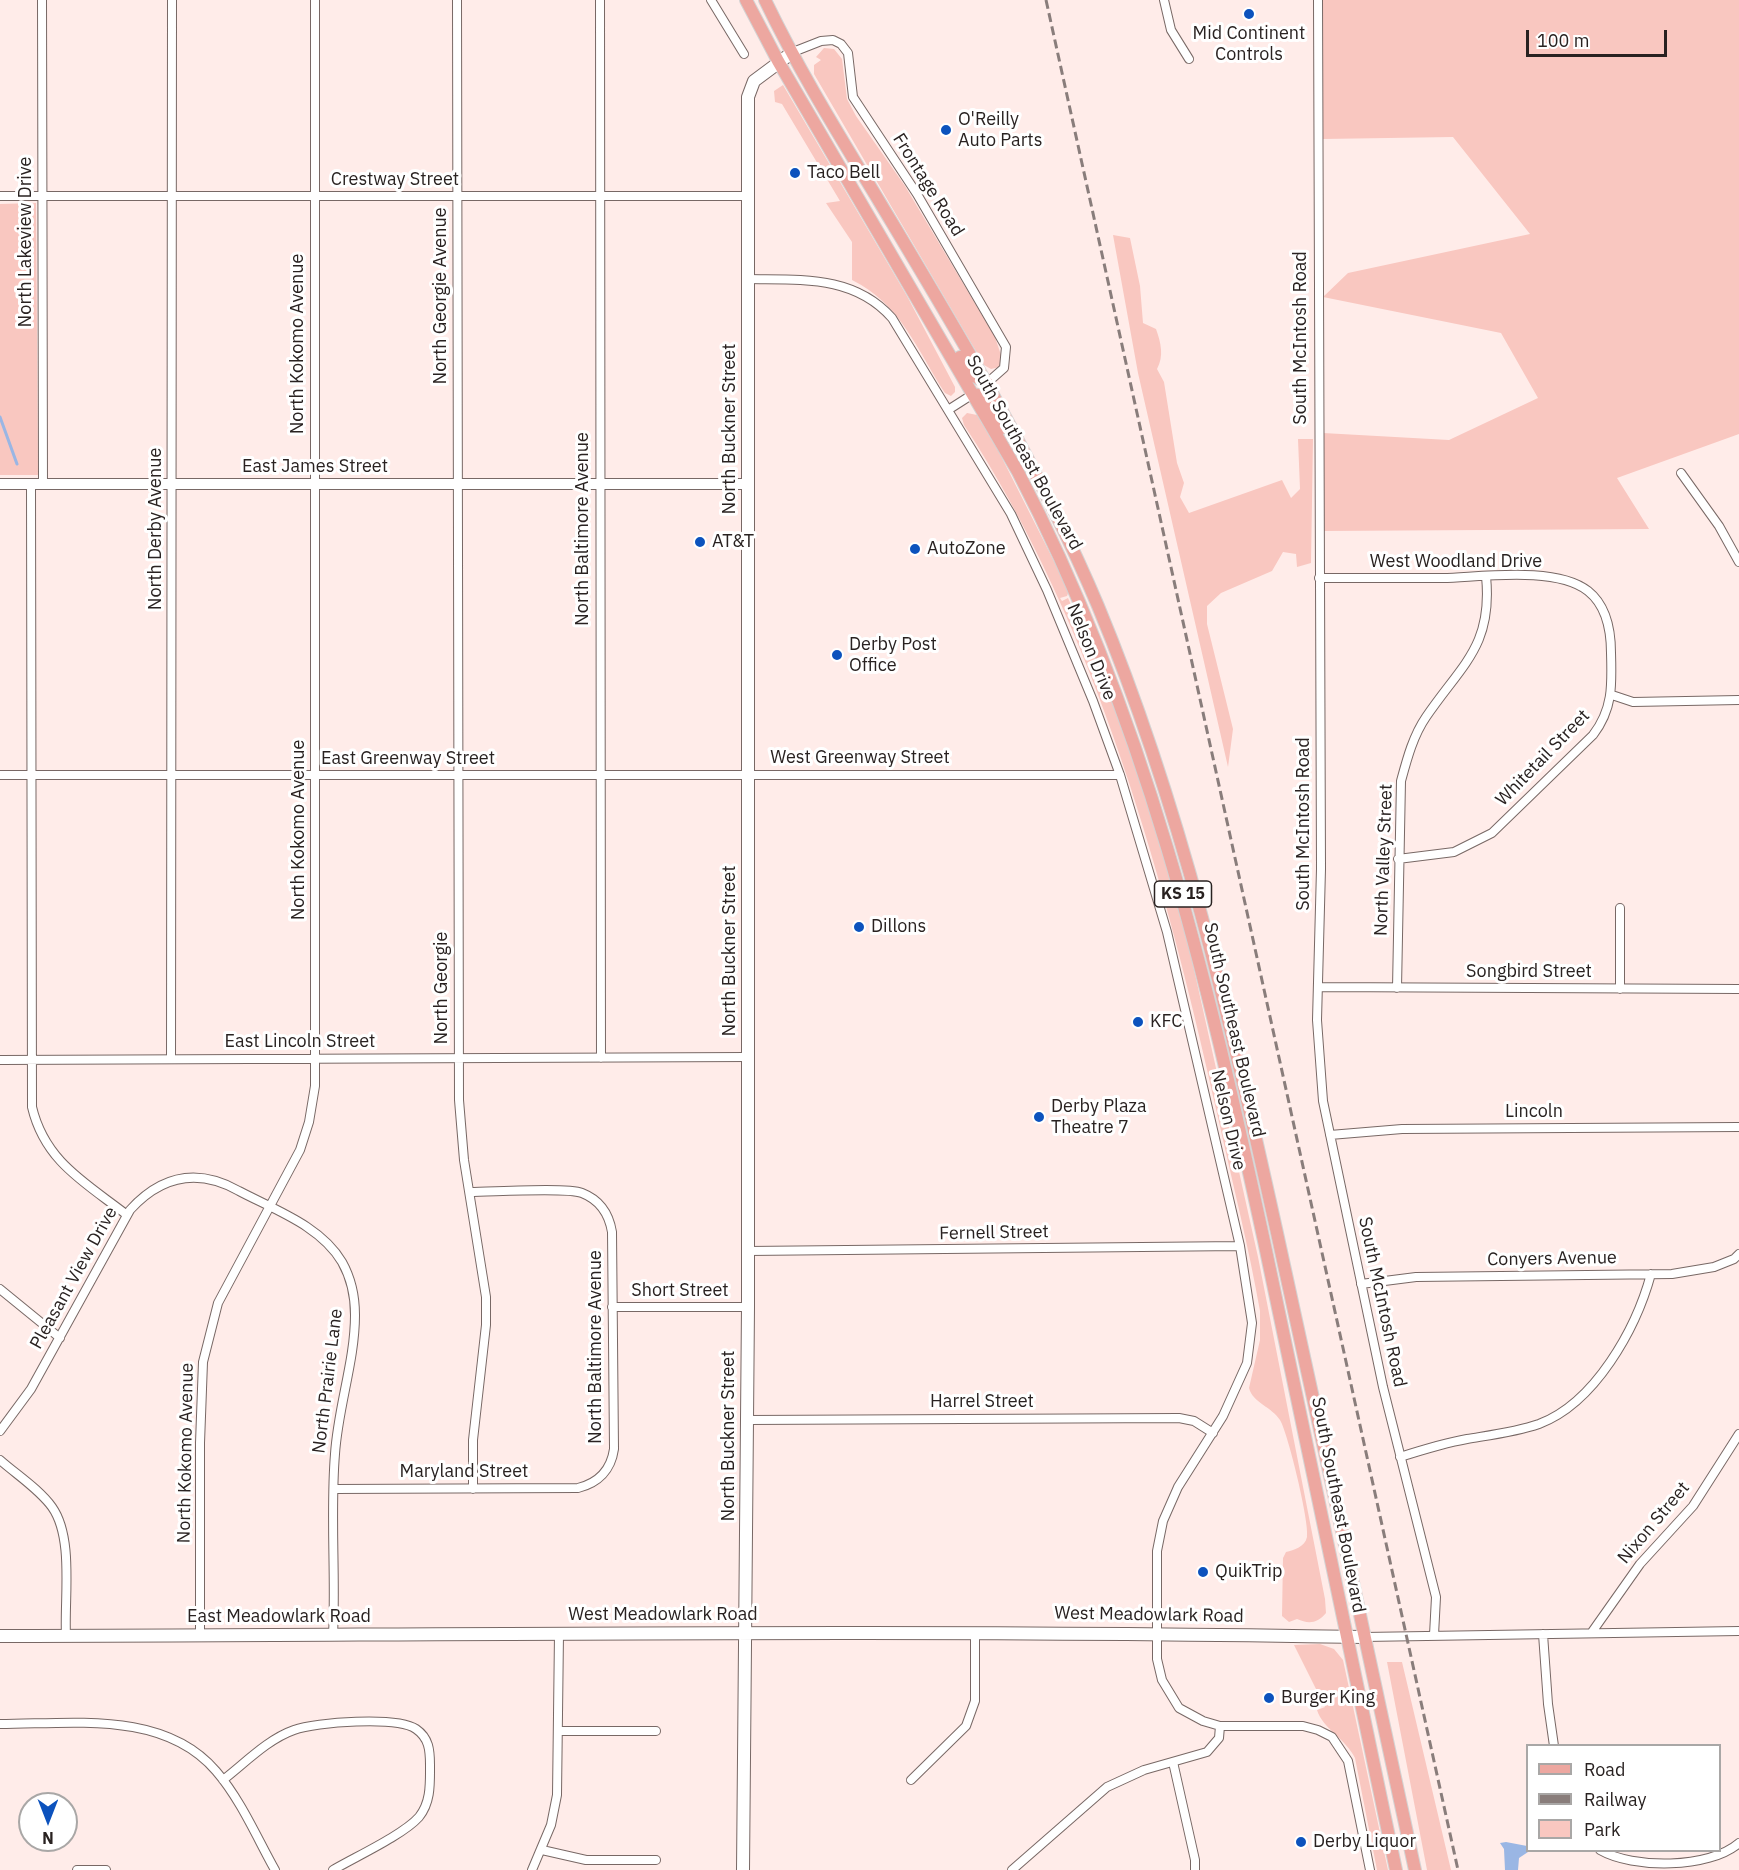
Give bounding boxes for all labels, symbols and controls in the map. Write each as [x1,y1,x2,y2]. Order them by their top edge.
marker: Mid Continent Controls [1242,7,1256,21]
scale bar [1529,18,1670,56]
place label: Mid Continent Controls [1193,23,1305,66]
text: 100 m [1537,29,1589,52]
place label: O'Reilly Auto Parts [958,109,1042,152]
marker: O'Reilly Auto Parts [939,123,953,137]
street label: Frontage Road [888,130,968,240]
street label: North Lakeview Drive [15,157,37,327]
place label: Taco Bell [807,162,880,184]
marker: Taco Bell [788,166,802,180]
street label: Crestway Street [331,169,459,191]
street label: North Georgie Avenue [430,207,452,385]
street label: South McIntosh Road [1290,251,1312,425]
street label: North Kokomo Avenue [287,254,309,434]
street label: North Buckner Street [719,343,741,515]
street label: South Southeast Boulevard [961,352,1087,554]
street label: North Baltimore Avenue [572,432,594,626]
street label: North Derby Avenue [145,448,167,610]
street label: East James Street [242,456,388,478]
place label: AT&T [712,531,754,553]
marker: AT&T [693,535,707,549]
place label: AutoZone [927,538,1006,560]
marker: AutoZone [908,542,922,556]
street label: West Woodland Drive [1370,551,1542,573]
street label: Nelson Drive [1062,600,1120,704]
place label: Derby Post Office [849,634,937,676]
marker: Derby Post Office [830,648,844,662]
street label: Whitetail Street [1492,705,1594,811]
street label: South McIntosh Road [1293,737,1315,911]
street label: North Kokomo Avenue [288,740,310,920]
street label: West Greenway Street [770,747,950,769]
street label: East Greenway Street [321,748,495,770]
street label: North Valley Street [1371,783,1397,937]
street label: North Buckner Street [719,865,741,1037]
road number: KS 15 [1154,881,1212,907]
place label: Dillons [871,916,926,938]
marker: Dillons [852,920,866,934]
street label: South Southeast Boulevard [1199,921,1269,1139]
street label: North Georgie [431,932,453,1044]
street label: Songbird Street [1466,961,1592,983]
place label: KFC [1150,1011,1182,1033]
marker: KFC [1131,1015,1145,1029]
street label: East Lincoln Street [225,1031,375,1053]
street label: Nelson Drive [1206,1068,1250,1172]
place label: Derby Plaza Theatre 7 [1051,1096,1147,1138]
street label: Lincoln [1505,1101,1563,1123]
marker: Derby Plaza Theatre 7 [1032,1110,1046,1124]
street label: Pleasant View Drive [26,1203,122,1353]
street label: South McIntosh Road [1353,1215,1411,1389]
street label: Fernell Street [939,1221,1049,1245]
street label: Conyers Avenue [1487,1247,1617,1271]
street label: North Baltimore Avenue [585,1250,607,1444]
street label: Short Street [631,1280,729,1302]
street label: North Prairie Lane [308,1307,348,1455]
street label: North Buckner Street [718,1350,740,1522]
street label: North Kokomo Avenue [174,1362,198,1544]
street label: Harrel Street [930,1391,1034,1413]
street label: South Southeast Boulevard [1306,1395,1370,1615]
street label: Maryland Street [400,1461,528,1483]
street label: Nixon Street [1614,1478,1694,1568]
place label: QuikTrip [1215,1561,1282,1583]
marker: QuikTrip [1196,1565,1210,1579]
street label: West Meadowlark Road [1054,1603,1244,1627]
street label: West Meadowlark Road [568,1604,758,1626]
street label: East Meadowlark Road [187,1606,371,1628]
place label: Burger King [1281,1687,1375,1709]
marker: Burger King [1262,1691,1276,1705]
legend [1526,1744,1721,1852]
text: Road [1584,1758,1625,1781]
text: Railway [1584,1788,1646,1811]
north arrow [18,1792,78,1852]
text: Park [1584,1818,1620,1841]
text: N [42,1828,54,1848]
place label: Derby Liquor [1313,1831,1416,1853]
marker: Derby Liquor [1294,1835,1308,1849]

